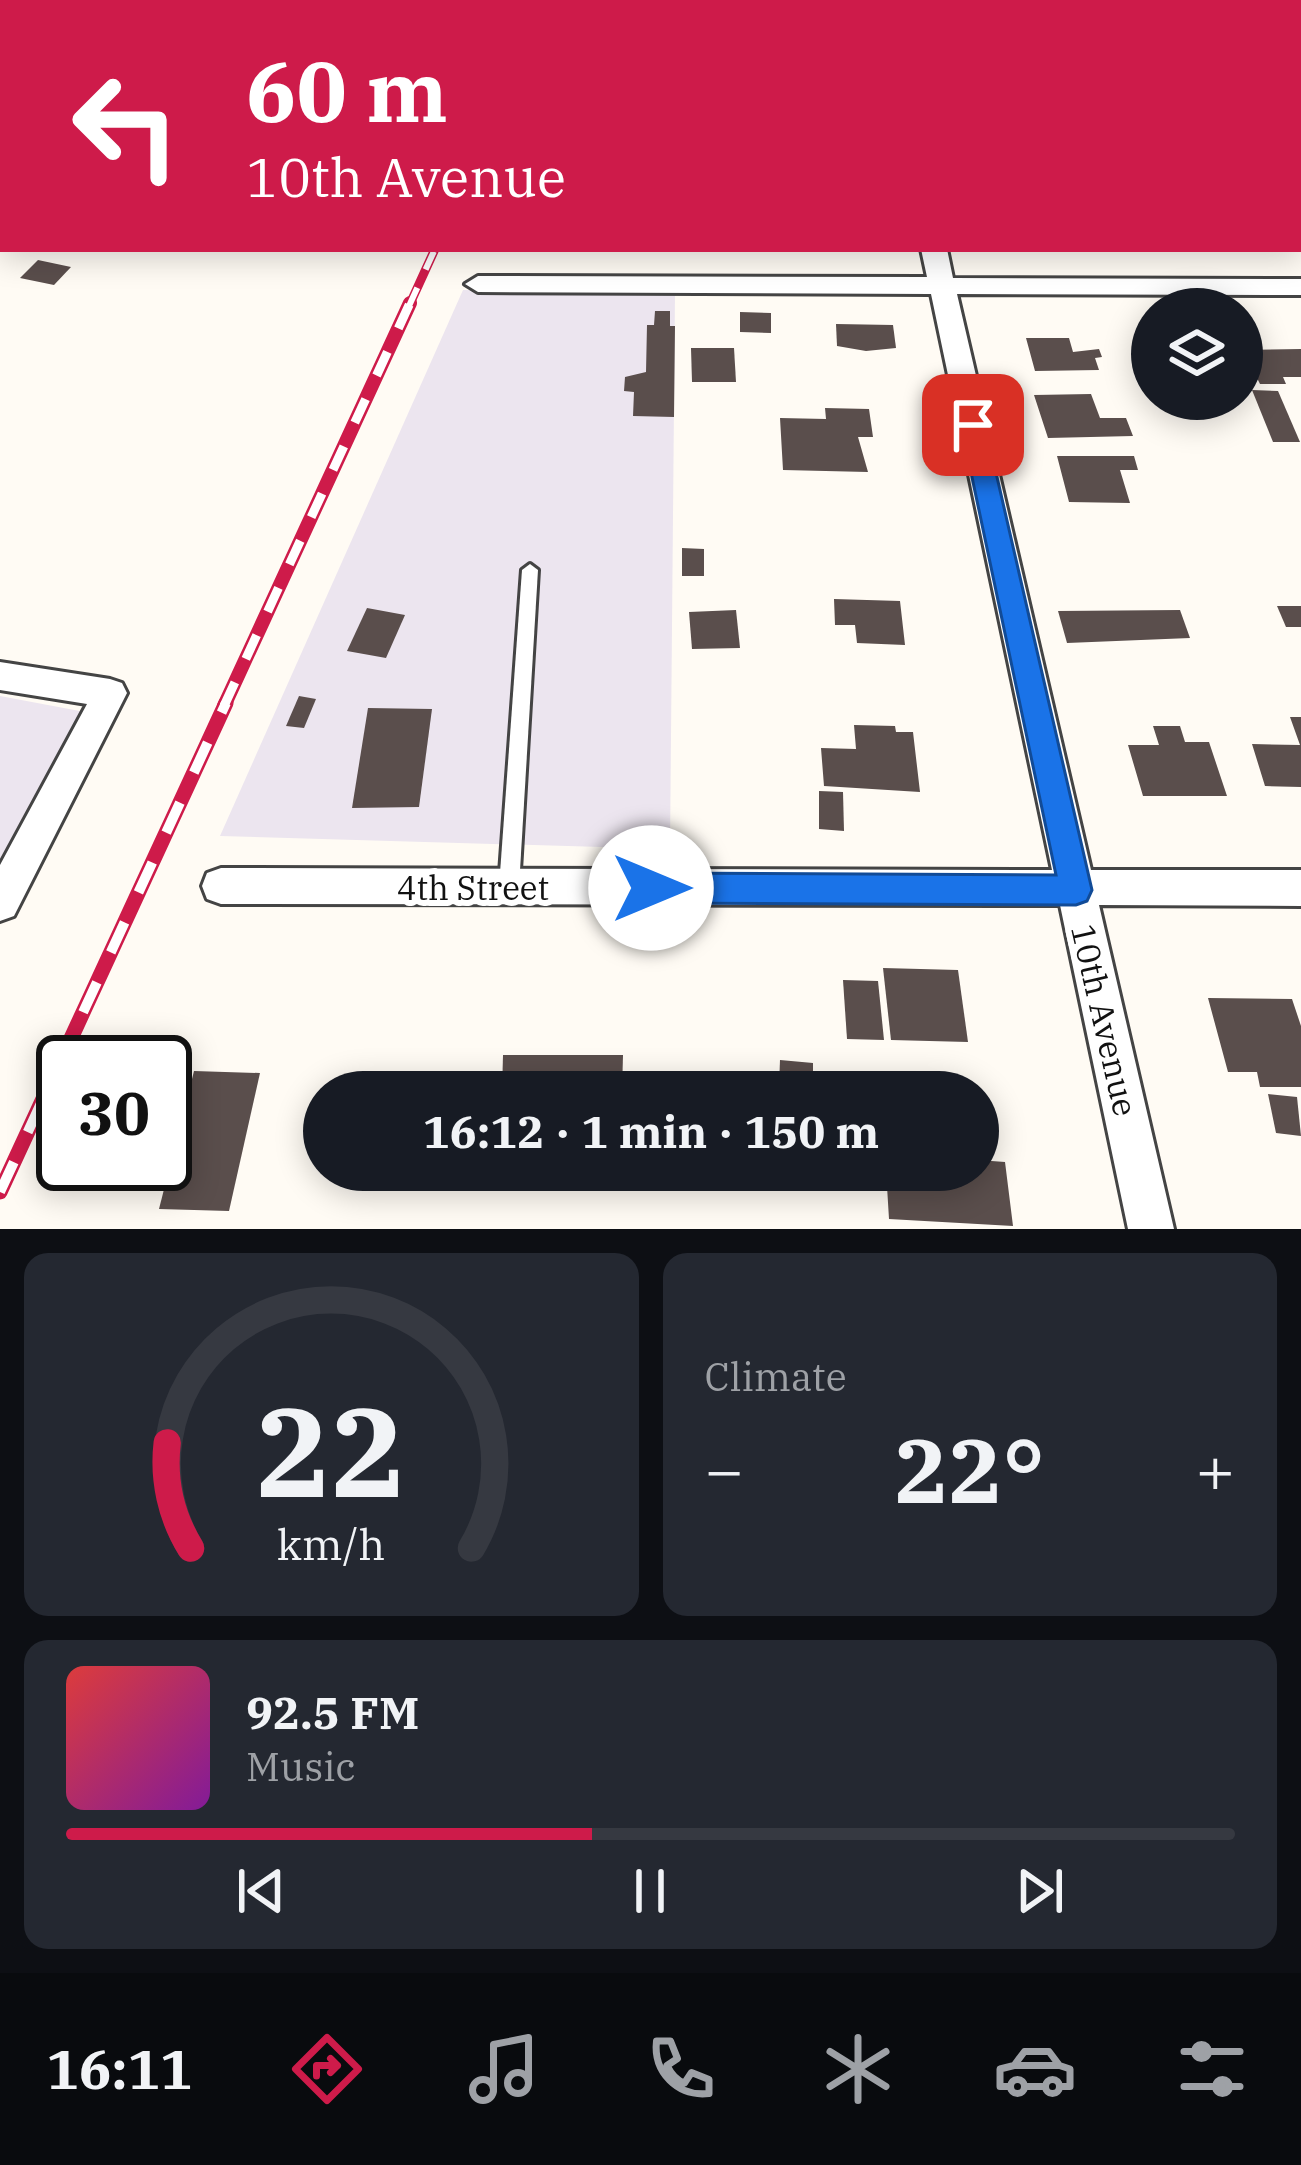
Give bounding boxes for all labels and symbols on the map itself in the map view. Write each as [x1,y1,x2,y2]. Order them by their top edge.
pin [922,374,1024,476]
position arrow [588,825,714,951]
street label: 4th Street [397,866,549,909]
street label: 10th Avenue [1062,920,1148,1120]
speed limit sign: 30 [36,1035,192,1191]

